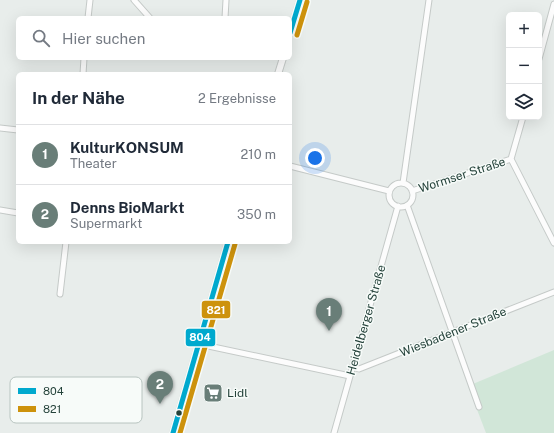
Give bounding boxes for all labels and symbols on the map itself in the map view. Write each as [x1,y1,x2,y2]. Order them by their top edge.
your location [305,148,325,168]
street label: Wormser Straße [417,154,507,196]
street label: Heidelberger Straße [344,263,388,377]
pin: 1 [316,298,342,331]
line badge: 821 [201,300,231,319]
text: 821 [206,304,226,316]
street label: Wiesbadener Straße [398,304,509,360]
line badge: 804 [185,328,216,347]
text: 804 [189,331,211,343]
pin: 2 [147,371,173,404]
legend [10,377,142,423]
supermarket icon: Lidl [202,382,224,404]
text: 804 [43,385,64,397]
place label: Lidl [227,386,248,400]
text: 821 [43,403,61,415]
unlabelled marker [174,408,184,418]

